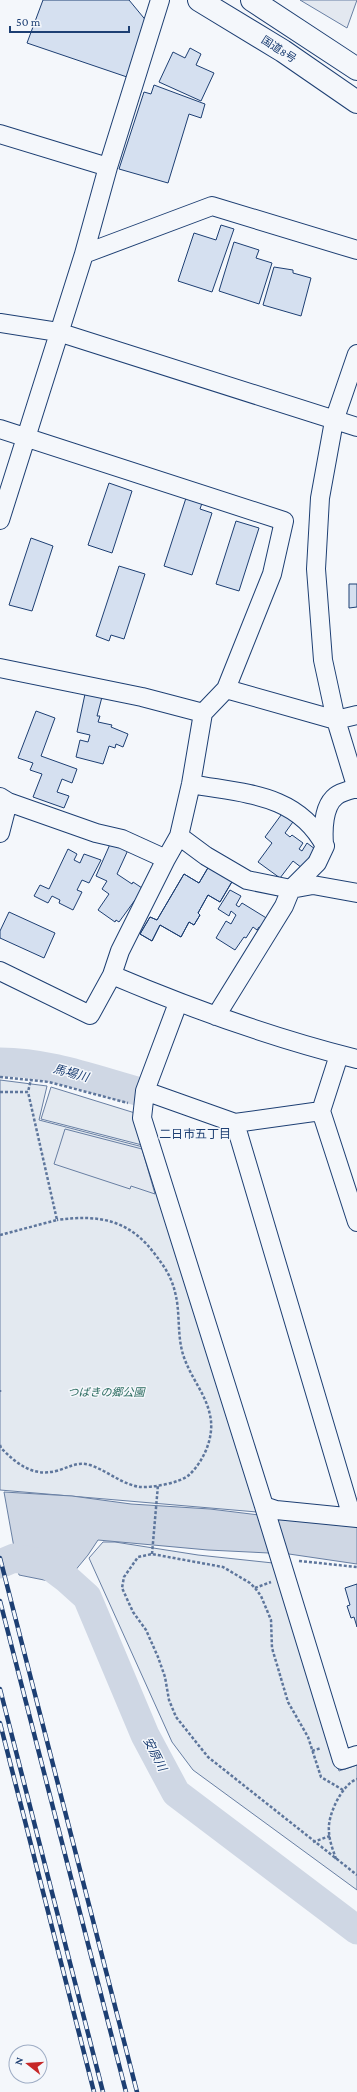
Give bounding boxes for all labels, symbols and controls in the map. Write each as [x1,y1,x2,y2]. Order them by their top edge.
scale bar [10,8,129,34]
text: 50 m [16,15,41,29]
street label: 国道8号 [259,33,299,65]
water label: 馬場川 [52,1062,92,1085]
district label: 二日市五丁目 [159,1127,231,1141]
park label: つばきの郷公園 [68,1386,146,1398]
water label: 安原川 [141,1735,170,1775]
north arrow [8,2044,48,2084]
text: N [12,2055,25,2066]

